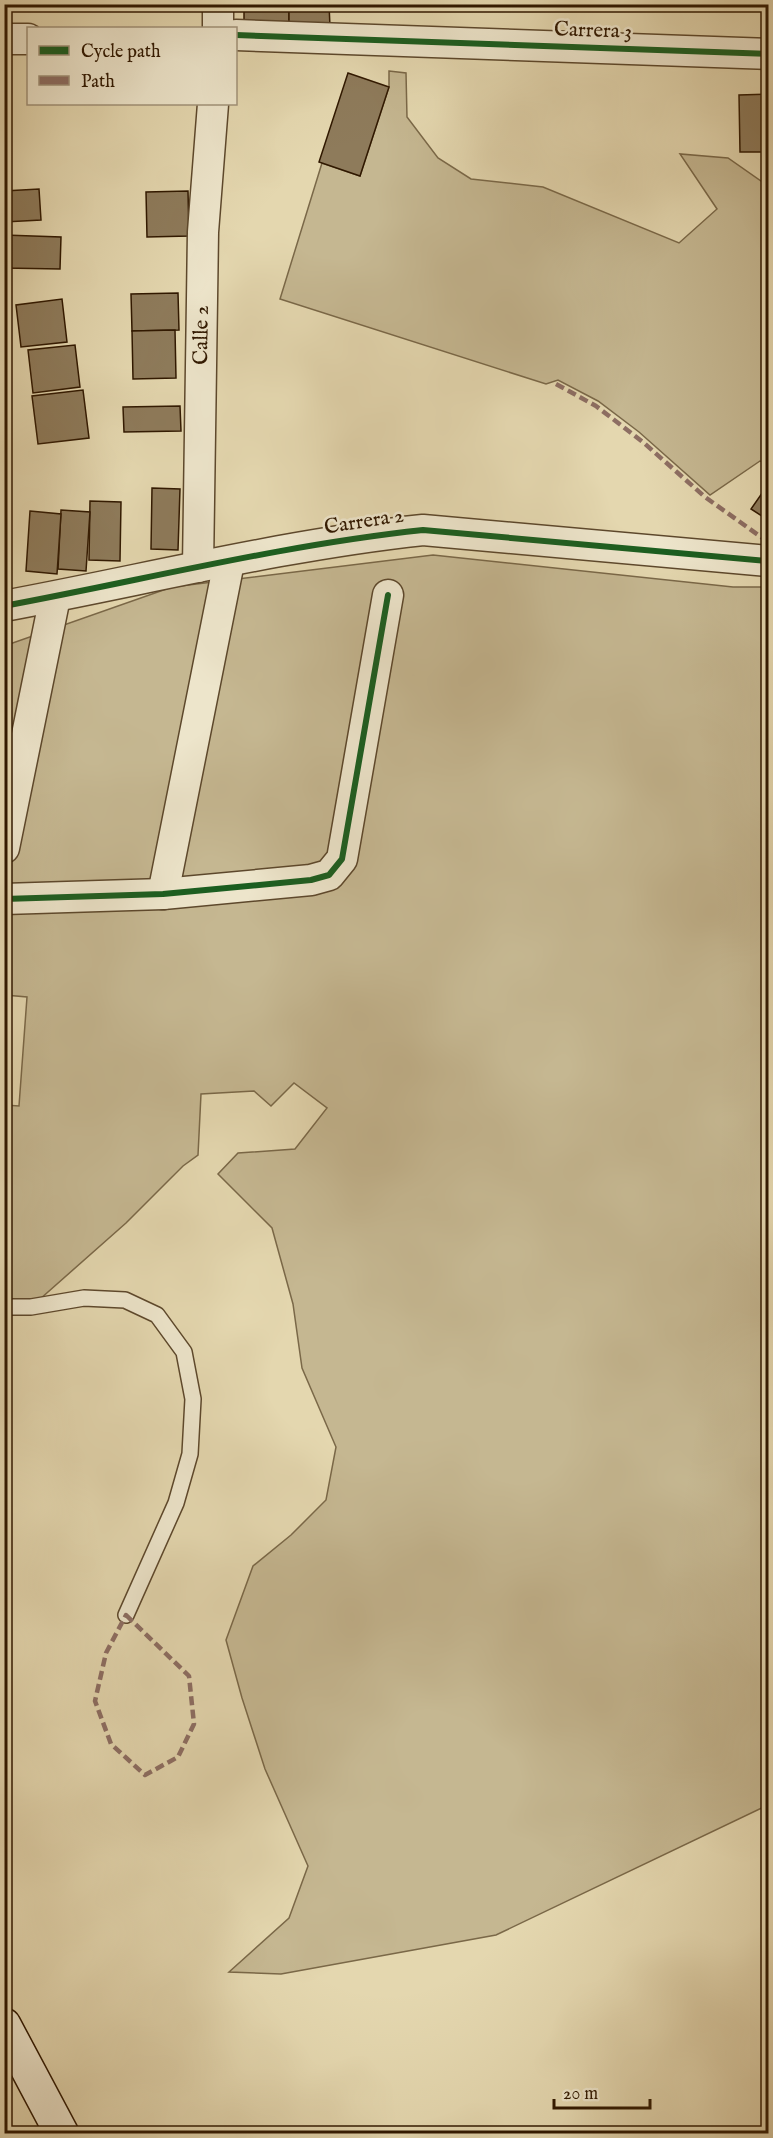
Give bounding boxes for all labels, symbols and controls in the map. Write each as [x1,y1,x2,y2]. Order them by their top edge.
street label: Carrera 3 [553,16,633,46]
legend [27,27,237,105]
text: Cycle path [81,41,161,64]
text: Path [81,71,115,94]
street label: Calle 2 [188,305,215,365]
street label: Carrera 2 [322,502,406,542]
scale bar [554,2072,650,2110]
text: 20 m [563,2083,598,2106]

